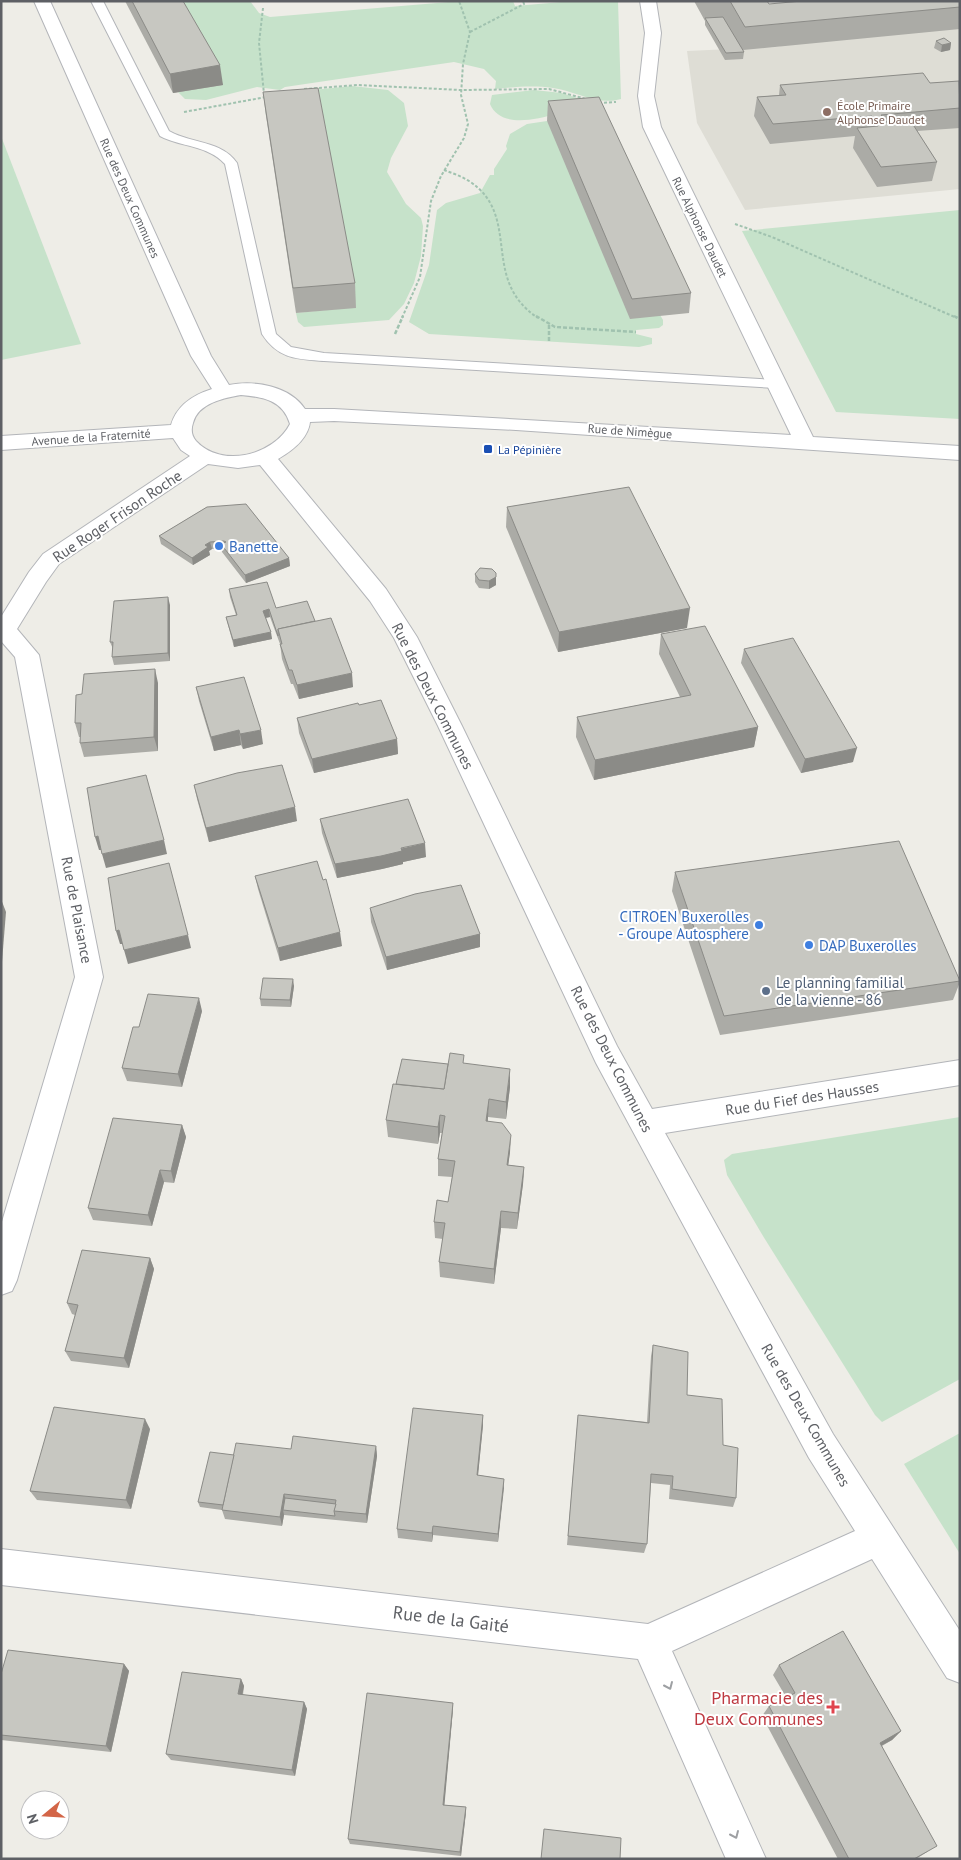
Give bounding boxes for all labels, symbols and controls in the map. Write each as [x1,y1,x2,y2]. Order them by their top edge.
place label: École Primaire Alphonse Daudet [837,98,925,127]
marker: École Primaire Alphonse Daudet [821,106,833,118]
street label: Rue des Deux Communes [97,136,163,260]
street label: Rue Alphonse Daudet [669,174,731,280]
street label: Rue de Nimègue [587,421,673,441]
street label: Avenue de la Fraternité [31,425,151,449]
place label: La Pépinière [498,442,561,457]
marker: La Pépinière [482,443,494,455]
street label: Rue Roger Frison Roche [49,466,185,566]
place label: Banette [229,537,279,556]
marker: Banette [213,540,225,552]
street label: Rue des Deux Communes [388,620,478,772]
street label: Rue de Plaisance [57,855,97,965]
place label: CITROEN Buxerolles - Groupe Autosphere [618,907,749,943]
marker: CITROEN Buxerolles - Groupe Autosphere [753,919,765,931]
place label: DAP Buxerolles [819,936,917,955]
marker: DAP Buxerolles [803,939,815,951]
place label: Le planning familial de la vienne - 86 [776,973,904,1009]
street label: Rue des Deux Communes [567,983,657,1135]
marker: Le planning familial de la vienne - 86 [760,985,772,997]
street label: Rue du Fief des Hausses [724,1076,880,1120]
street label: Rue des Deux Communes [757,1340,855,1490]
street label: Rue de la Gaité [392,1600,510,1638]
one-way arrow [662,1681,673,1690]
place label: Pharmacie des Deux Communes [694,1686,823,1730]
marker: Pharmacie des Deux Communes [827,1701,839,1713]
north arrow [20,1790,70,1840]
text: N [23,1812,43,1826]
one-way arrow [728,1830,739,1839]

